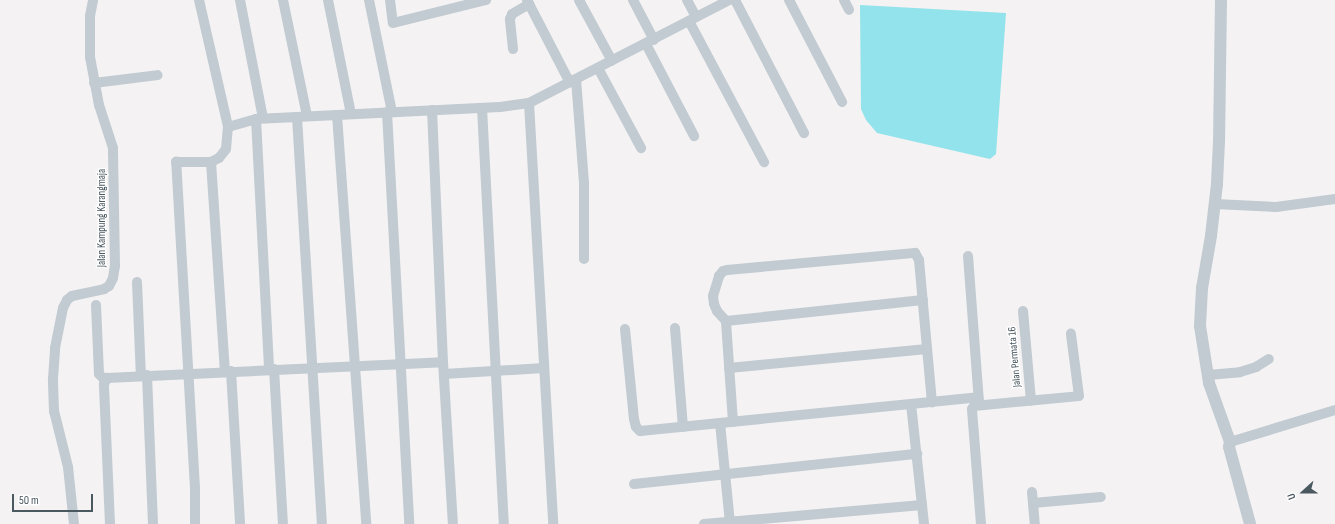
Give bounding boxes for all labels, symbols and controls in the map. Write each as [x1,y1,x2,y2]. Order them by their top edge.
street label: Jalan Kampung Karangmaja [95,169,109,267]
street label: Jalan Permata 16 [1006,326,1024,388]
north arrow [1283,472,1323,512]
scale bar [14,486,95,512]
text: U [1284,491,1298,501]
text: 50 m [19,493,39,508]

